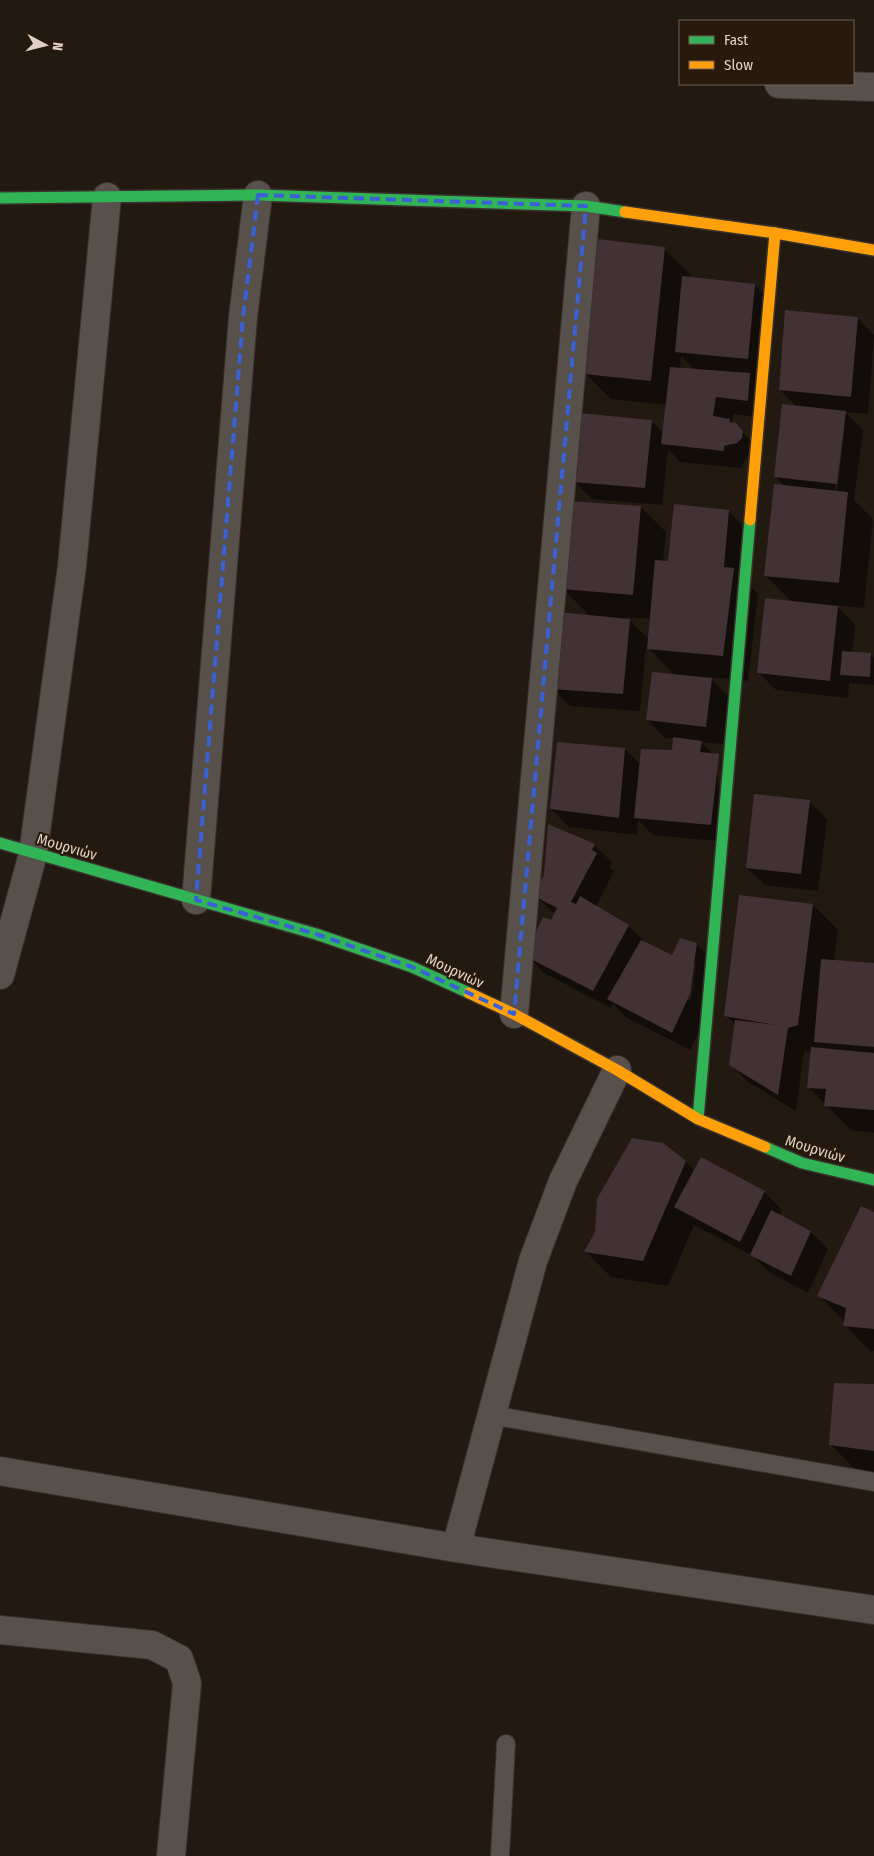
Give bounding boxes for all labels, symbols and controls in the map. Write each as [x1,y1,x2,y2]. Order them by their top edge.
north arrow [20,20,70,70]
legend [679,20,854,85]
text: Fast [724,31,748,49]
text: N [48,41,66,52]
text: Slow [724,56,753,74]
street label: Μουρνιών [35,830,99,864]
street label: Μουρνιών [423,950,487,992]
street label: Μουρνιών [783,1131,847,1167]

